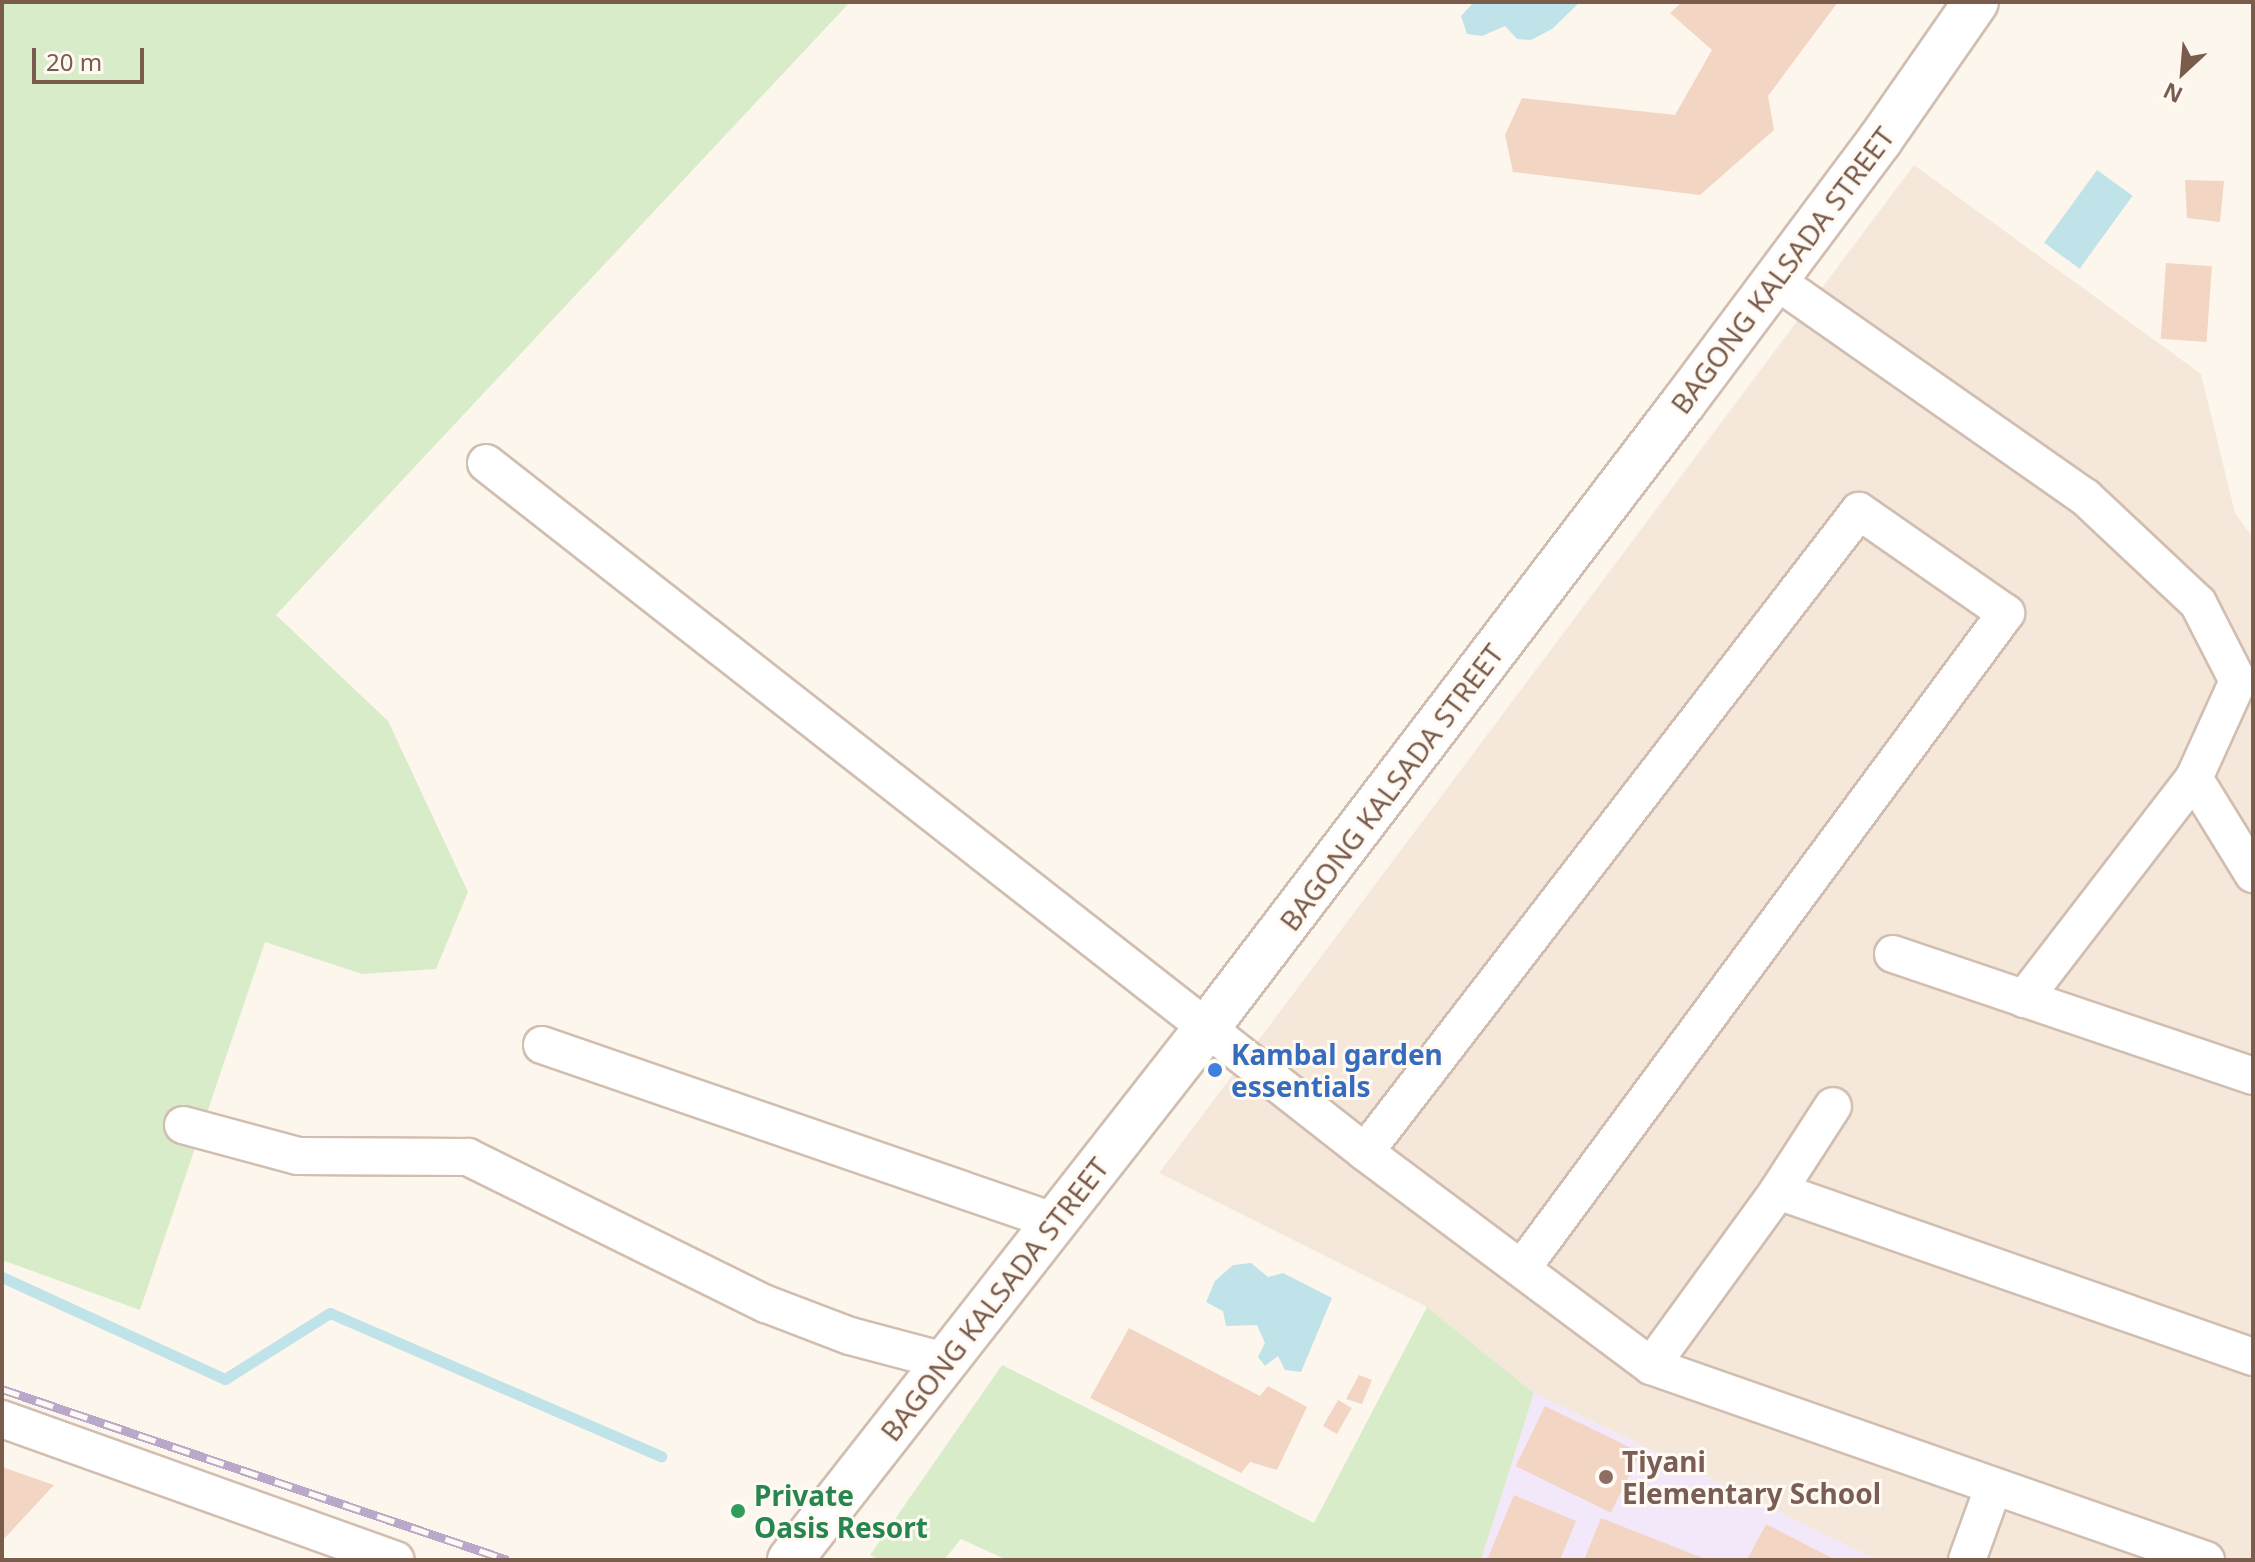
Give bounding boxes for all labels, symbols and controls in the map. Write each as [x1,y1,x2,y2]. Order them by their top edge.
scale bar [36,32,148,82]
north arrow [2143,32,2223,112]
text: 20 m [46,45,102,78]
text: N [2158,76,2187,111]
street label: BAGONG KALSADA STREET [1663,120,1901,420]
street label: BAGONG KALSADA STREET [1272,637,1510,937]
place label: Kambal garden essentials [1231,1037,1443,1103]
marker: Kambal garden essentials [1206,1061,1224,1079]
street label: BAGONG KALSADA STREET [873,1151,1115,1447]
place label: Tiyani Elementary School [1622,1444,1881,1510]
marker: Tiyani Elementary School [1597,1468,1615,1486]
place label: Private Oasis Resort [754,1478,928,1544]
marker: Private Oasis Resort [729,1502,747,1520]

